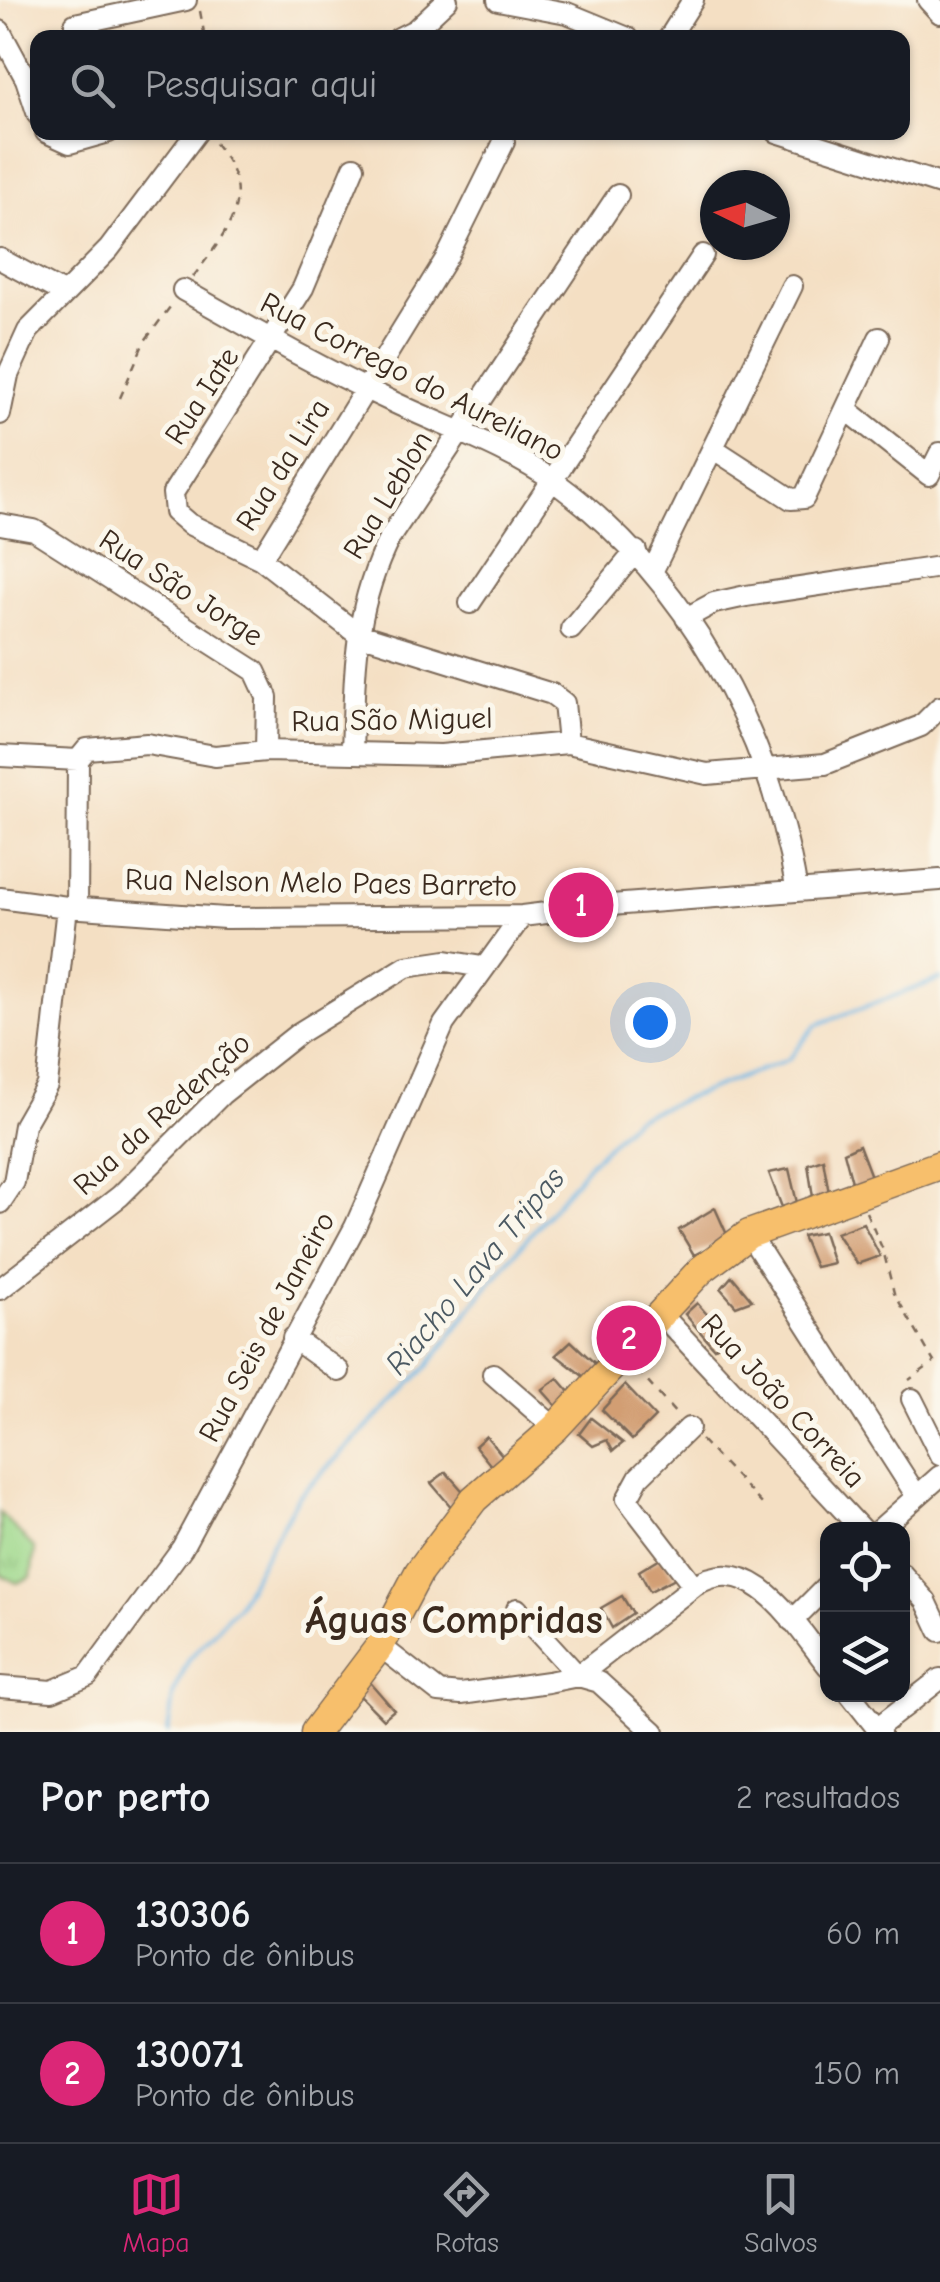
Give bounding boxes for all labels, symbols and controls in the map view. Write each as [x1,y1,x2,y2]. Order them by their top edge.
search box [30,30,910,140]
icon: search [65,58,120,113]
text: Pesquisar aqui [145,63,377,107]
north arrow [700,170,790,260]
street label: Rua Corrego do Aureliano [255,285,569,469]
street label: Rua Iate [158,341,246,451]
street label: Rua da Lira [229,393,337,537]
street label: Rua Leblon [336,425,440,565]
street label: Rua São Jorge [93,522,269,654]
street label: Rua São Miguel [291,701,493,739]
street label: Rua Nelson Melo Paes Barreto [125,862,517,904]
pin: 1 [548,868,614,942]
your location [625,997,676,1048]
street label: Rua da Redenção [66,1025,258,1203]
water label: Riacho Lava Tripas [378,1159,573,1382]
street label: Rua Seis de Janeiro [192,1206,342,1448]
pin: 2 [596,1300,662,1376]
street label: Rua João Correia [694,1307,872,1495]
map controls [820,1522,910,1702]
button: locate [820,1522,910,1612]
district label: Águas Compridas [305,1596,603,1643]
button: layers [820,1612,910,1702]
text: Por perto [40,1773,211,1822]
text: 2 resultados [736,1779,900,1816]
text: 130306 [135,1893,251,1937]
text: 1 [66,1915,79,1952]
text: 60 m [826,1915,900,1952]
text: Ponto de ônibus [135,1937,354,1974]
text: 130071 [135,2033,244,2077]
text: 2 [65,2055,80,2092]
text: 150 m [813,2055,900,2092]
text: Ponto de ônibus [135,2077,354,2114]
tab: Mapa [123,2167,190,2259]
tab: Rotas [435,2167,499,2259]
tab: Salvos [744,2167,817,2259]

